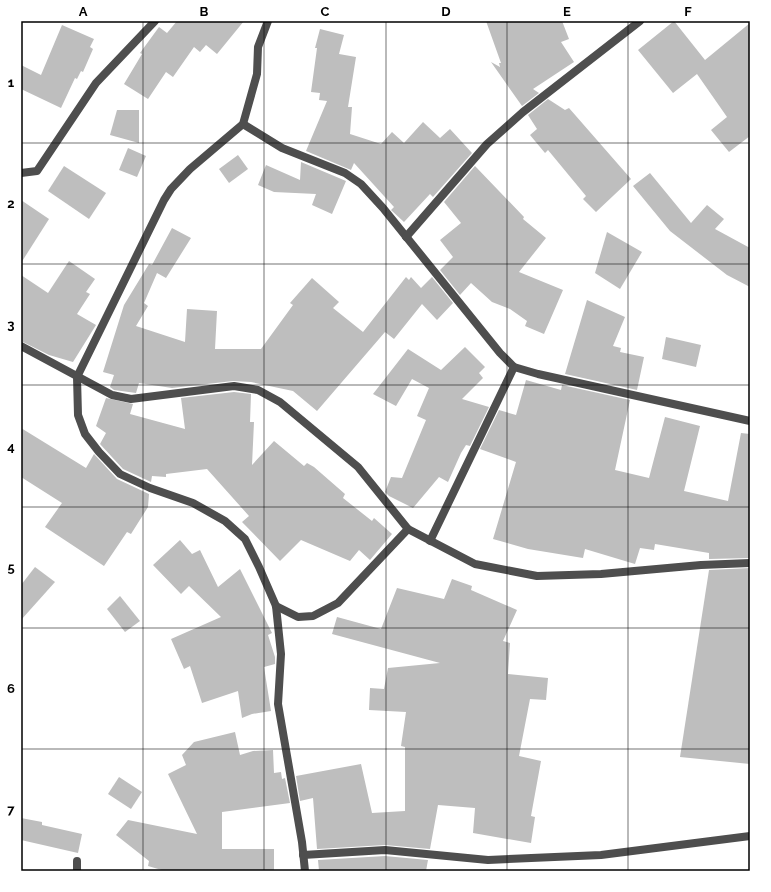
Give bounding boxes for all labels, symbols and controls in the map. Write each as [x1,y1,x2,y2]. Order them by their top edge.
text: A [79,4,88,19]
text: B [200,4,209,19]
text: C [321,4,330,19]
text: D [441,4,451,19]
text: E [563,4,571,19]
text: F [684,4,692,19]
text: 1 [8,75,15,90]
text: 2 [7,196,15,211]
text: 3 [7,317,15,332]
text: 4 [7,439,15,454]
text: 5 [7,560,15,575]
text: 6 [7,681,15,696]
text: 7 [7,802,15,817]

